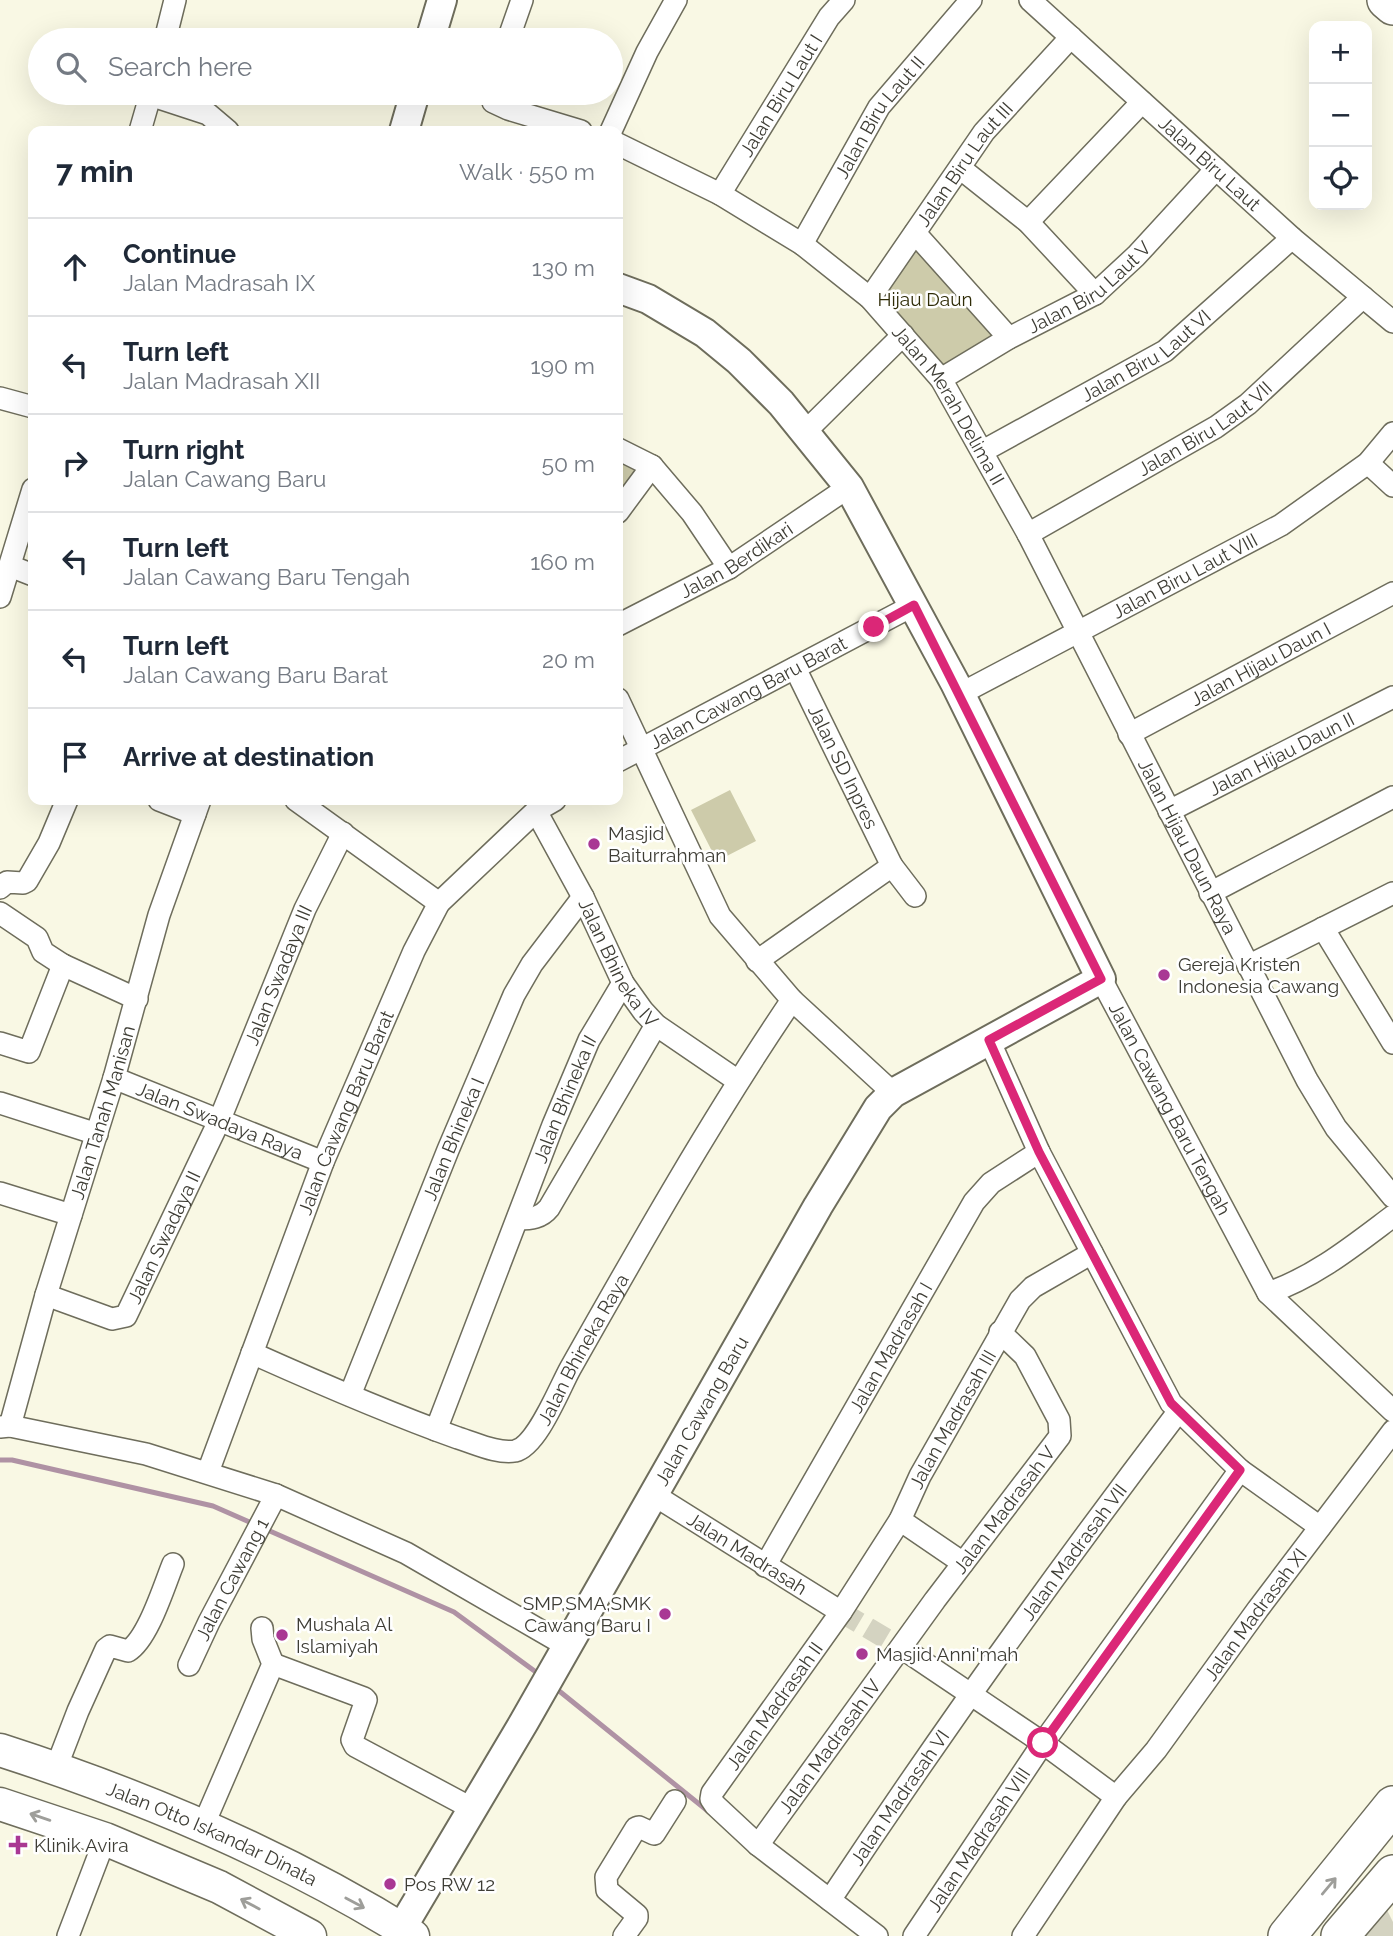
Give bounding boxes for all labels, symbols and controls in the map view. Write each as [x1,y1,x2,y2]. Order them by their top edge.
map controls [1309,21,1372,210]
button: + [1309,21,1372,84]
search box [28,28,623,105]
street label: Jalan Biru Laut I [735,30,827,160]
icon: search [52,48,90,86]
street label: Jalan Biru Laut II [830,51,929,182]
text: Search here [108,52,252,82]
button: − [1309,84,1372,147]
street label: Jalan Biru Laut III [912,97,1017,230]
street label: Jalan Biru Laut [1155,112,1266,216]
button: locate [1309,147,1372,210]
text: 7 min [56,154,134,189]
text: Walk · 550 m [459,158,595,185]
street label: Jalan Biru Laut V [1024,236,1155,338]
text: Continue [123,239,236,269]
icon: ahead [56,248,94,286]
text: 130 m [532,254,595,281]
text: Jalan Madrasah IX [123,269,315,296]
park label: Hijau Daun [877,288,973,310]
street label: Jalan Biru Laut VI [1077,305,1215,406]
street label: Jalan Merah Delima II [888,321,1009,489]
text: Turn left [123,337,229,367]
icon: left [56,346,94,384]
text: 190 m [531,352,595,379]
text: Jalan Madrasah XII [123,367,321,394]
street label: Jalan Biru Laut VII [1134,377,1276,480]
text: Turn right [123,435,244,465]
icon: right [56,444,94,482]
text: 50 m [541,450,595,477]
text: Jalan Cawang Baru [123,465,326,492]
street label: Jalan Berdikari [676,517,797,602]
street label: Jalan Biru Laut VIII [1108,528,1261,623]
text: Turn left [123,533,229,563]
icon: left [56,542,94,580]
text: 160 m [530,548,595,575]
text: Jalan Cawang Baru Tengah [123,563,410,590]
route end [858,611,889,642]
street label: Jalan Hijau Daun I [1187,617,1334,710]
text: Turn left [123,631,229,661]
street label: Jalan Cawang Baru Barat [646,631,851,753]
icon: left [56,640,94,678]
text: 20 m [542,646,595,673]
text: Jalan Cawang Baru Barat [123,661,388,688]
street label: Jalan SD Inpres [804,701,883,832]
street label: Jalan Hijau Daun II [1205,708,1358,800]
icon: arrive [56,738,94,776]
text: Arrive at destination [123,742,374,772]
street label: Jalan Hijau Daun Raya [1134,755,1242,938]
place label: Masjid Baiturrahman [608,822,726,866]
marker: Masjid Baiturrahman [586,836,602,852]
street label: Jalan Bhineka IV [574,895,663,1031]
street label: Jalan Swadaya III [240,901,316,1048]
place label: Gereja Kristen Indonesia Cawang [1178,953,1339,997]
marker: Gereja Kristen Indonesia Cawang [1156,967,1172,983]
street label: Jalan Cawang Baru Tengah [1105,999,1235,1219]
street label: Jalan Cawang Baru Barat [293,1006,398,1218]
street label: Jalan Tanah Manisan [66,1023,139,1202]
street label: Jalan Bhineka II [529,1031,600,1166]
street label: Jalan Bhineka I [418,1074,489,1204]
street label: Jalan Swadaya Raya [133,1077,306,1164]
street label: Jalan Swadaya II [123,1167,205,1307]
street label: Jalan Bhineka Raya [533,1270,633,1429]
street label: Jalan Madrasah I [844,1278,937,1417]
street label: Jalan Cawang Baru [650,1332,752,1489]
street label: Jalan Madrasah III [905,1346,1000,1492]
street label: Jalan Madrasah V [948,1441,1060,1578]
street label: Jalan Madrasah VII [1016,1479,1131,1624]
street label: Jalan Madrasah [683,1508,811,1599]
street label: Jalan Cawang 1 [191,1514,273,1644]
street label: Jalan Madrasah XI [1199,1544,1311,1685]
place label: SMP,SMA,SMK Cawang Baru I [523,1592,652,1636]
marker: SMP,SMA,SMK Cawang Baru I [657,1606,673,1622]
place label: Mushala Al Islamiyah [296,1613,393,1657]
marker: Mushala Al Islamiyah [274,1627,290,1643]
street label: Jalan Madrasah II [721,1638,827,1774]
place label: Masjid Anni'mah [876,1643,1018,1665]
marker: Masjid Anni'mah [854,1646,870,1662]
street label: Jalan Madrasah IV [774,1675,885,1817]
street label: Jalan Madrasah VI [846,1725,954,1869]
route start [1027,1727,1058,1758]
street label: Jalan Madrasah VIII [923,1763,1034,1916]
street label: Jalan Otto Iskandar Dinata [104,1777,321,1890]
one-way arrow [29,1810,51,1822]
place label: Klinik Avira [34,1834,129,1856]
marker: Klinik Avira [8,1835,28,1855]
place label: Pos RW 12 [404,1873,495,1895]
marker: Pos RW 12 [382,1876,398,1892]
one-way arrow [1321,1877,1337,1895]
one-way arrow [344,1896,364,1910]
one-way arrow [240,1897,261,1910]

